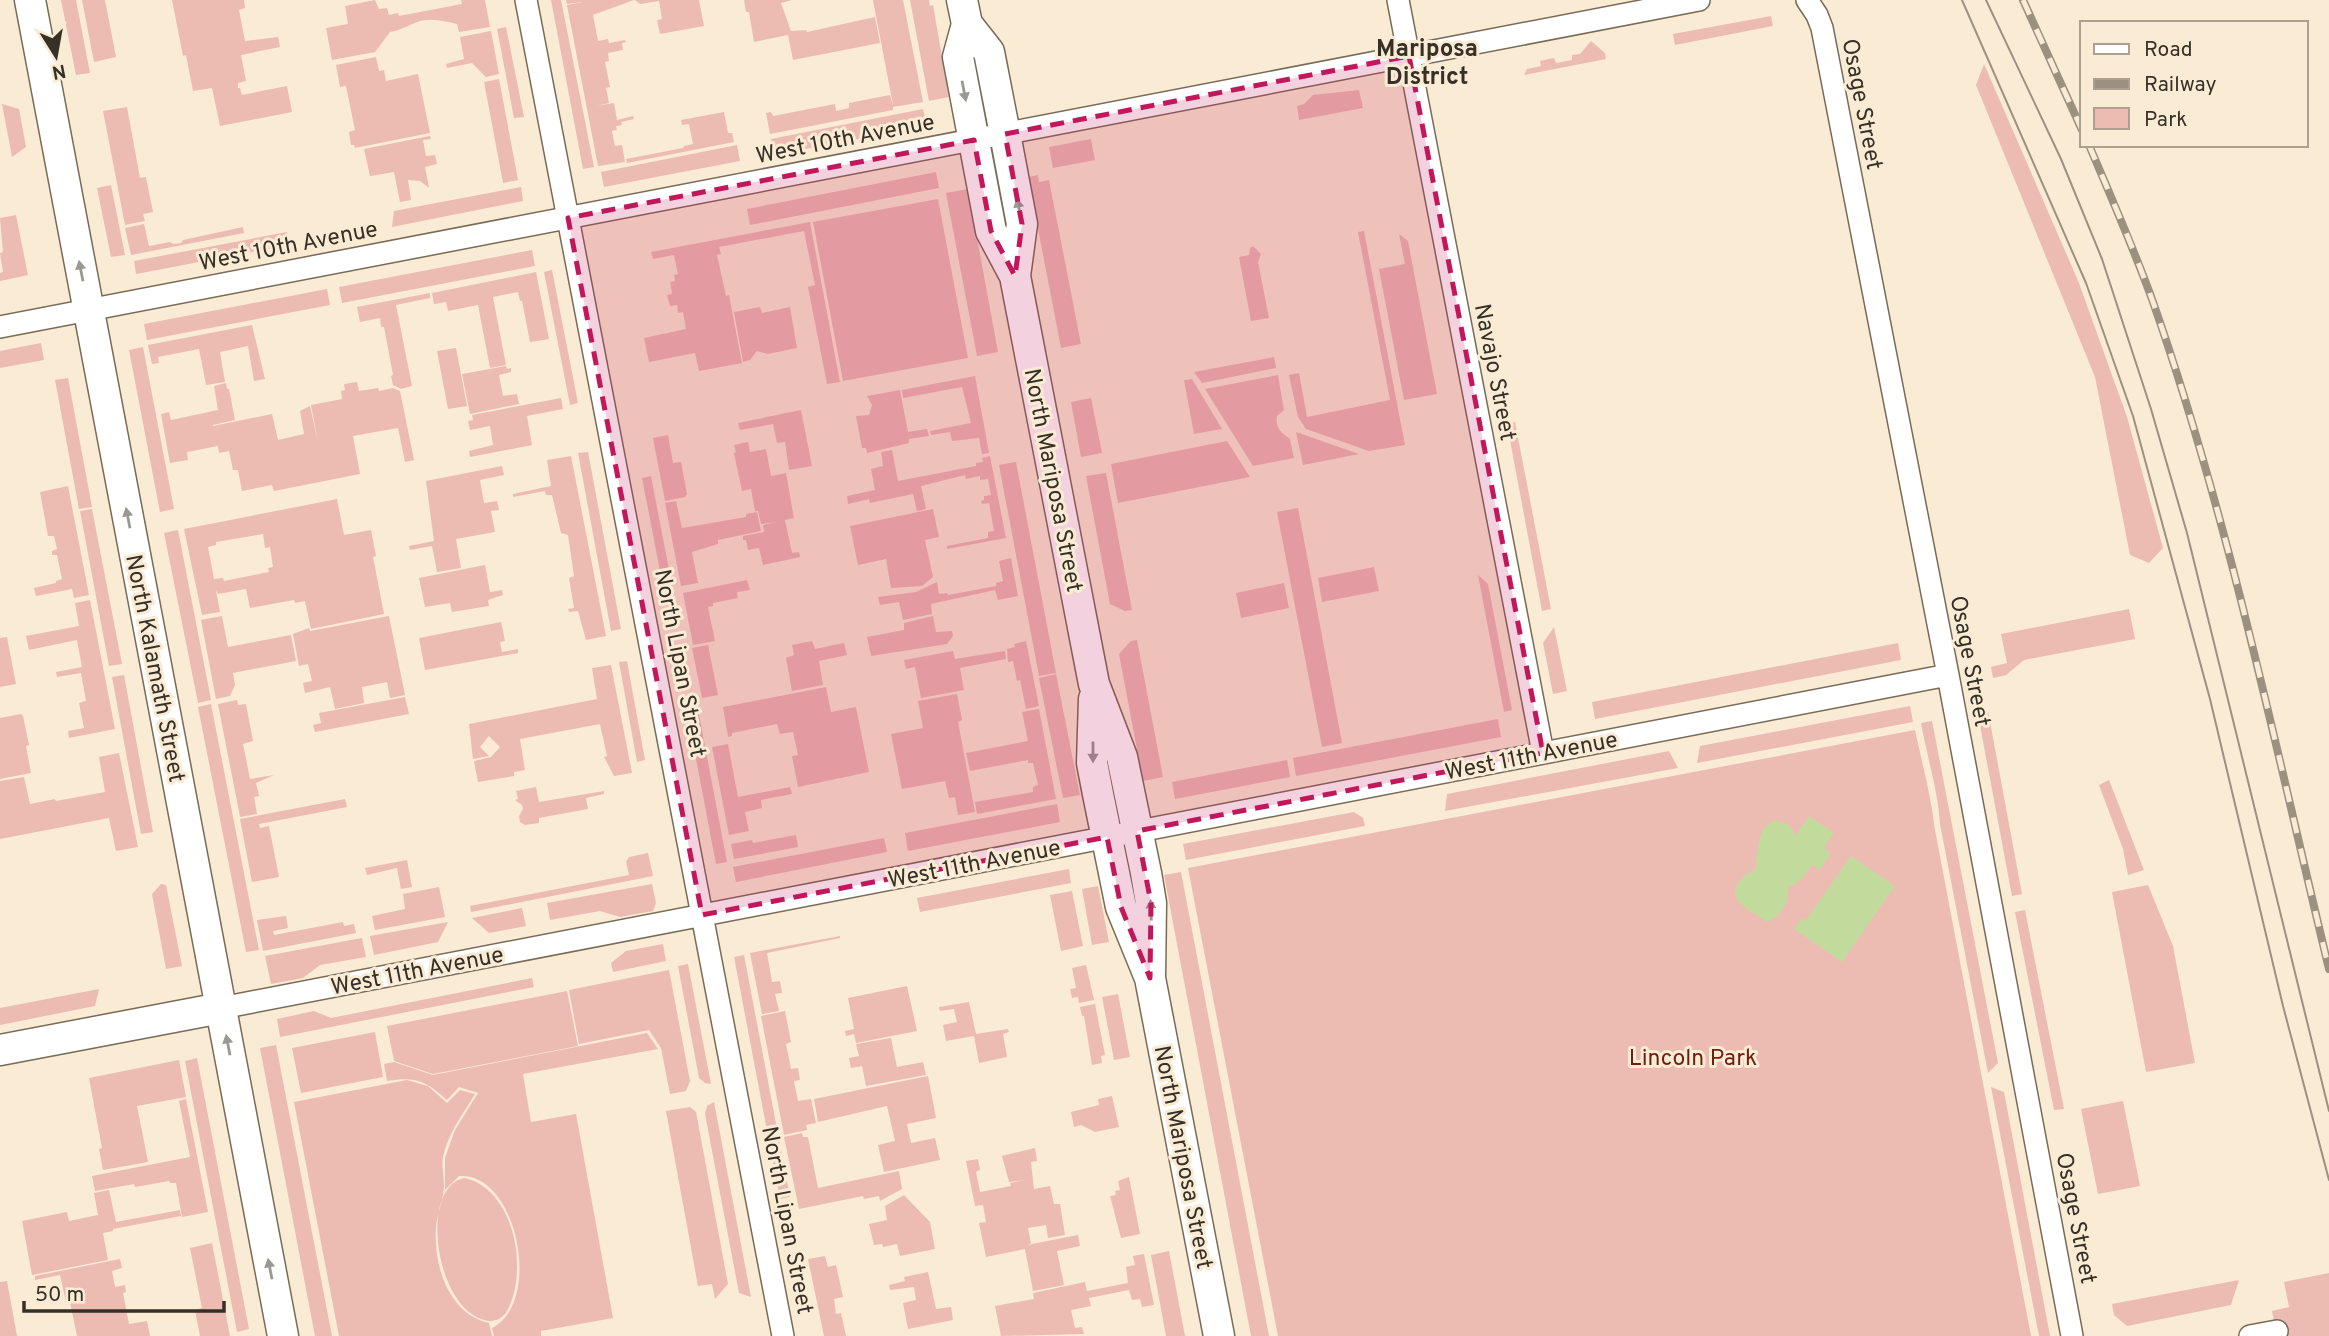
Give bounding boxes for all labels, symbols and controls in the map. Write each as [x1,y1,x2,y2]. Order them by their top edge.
north arrow [21,21,91,91]
legend [2080,21,2308,147]
district label: Mariposa District [1376,35,1478,93]
street label: Osage Street [1834,36,1887,173]
text: Road [2144,37,2193,64]
text: N [50,58,68,84]
text: Railway [2144,72,2217,99]
one-way arrow [959,80,970,102]
text: Park [2144,107,2187,134]
street label: West 10th Avenue [754,109,937,172]
one-way arrow [1014,197,1025,219]
street label: West 10th Avenue [197,216,380,279]
one-way arrow [75,260,86,282]
street label: Navajo Street [1466,301,1521,444]
street label: North Mariposa Street [1016,366,1087,595]
one-way arrow [122,507,133,529]
street label: North Kalamath Street [117,552,190,785]
street label: North Lipan Street [646,567,711,760]
street label: Osage Street [1942,593,1995,730]
street label: West 11th Avenue [1443,726,1620,788]
one-way arrow [1087,742,1099,764]
street label: West 11th Avenue [886,834,1063,896]
one-way arrow [1145,899,1156,921]
street label: West 11th Avenue [329,941,506,1003]
one-way arrow [222,1034,233,1056]
street label: North Mariposa Street [1146,1043,1217,1272]
park label: Lincoln Park [1629,1045,1757,1074]
street label: North Lipan Street [753,1124,818,1317]
street label: Osage Street [2048,1150,2101,1287]
one-way arrow [264,1258,275,1280]
scale bar [24,1270,224,1314]
text: 50 m [35,1282,84,1309]

